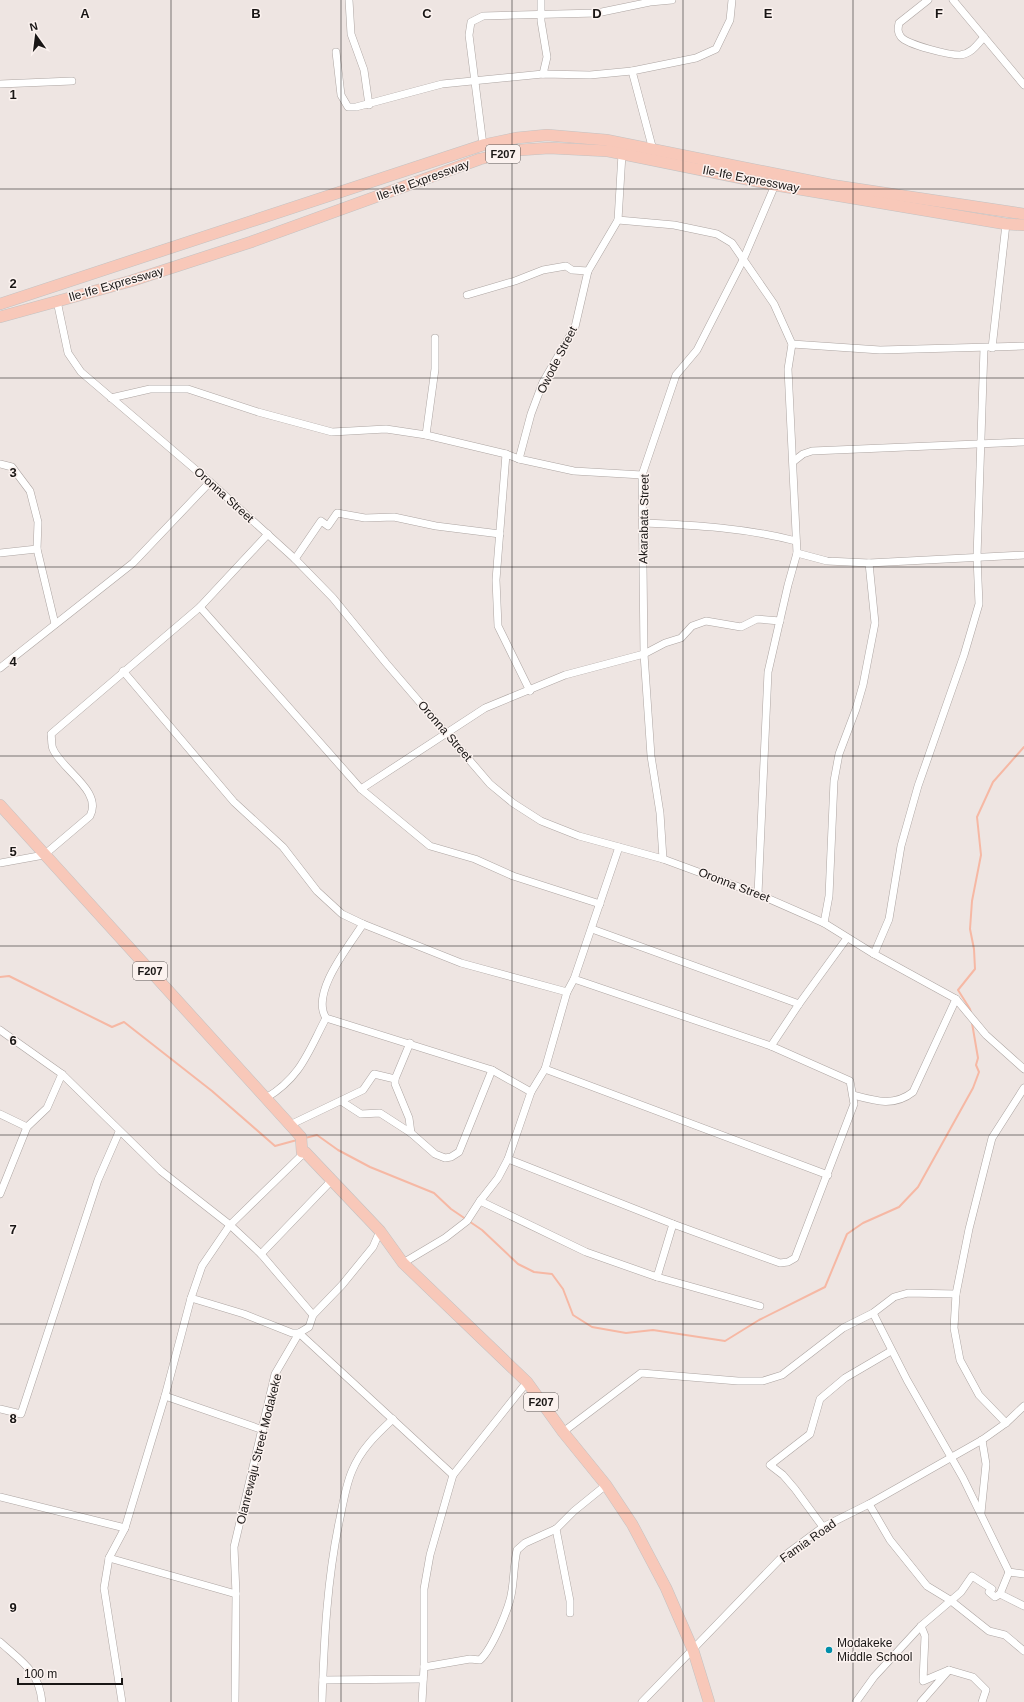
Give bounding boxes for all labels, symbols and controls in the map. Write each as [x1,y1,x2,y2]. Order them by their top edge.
text: A [80,6,90,21]
text: B [251,6,261,21]
text: C [422,6,432,21]
text: D [592,6,602,21]
text: E [764,6,773,21]
text: F [935,6,943,21]
north arrow [16,16,56,56]
text: N [28,20,39,33]
text: 1 [9,87,17,102]
road number: F207 [486,145,520,163]
street label: Ile-Ife Expressway [375,157,471,203]
street label: Ile-Ife Expressway [702,163,800,195]
street label: Ile-Ife Expressway [67,264,165,304]
text: 2 [9,276,17,291]
street label: Owode Street [534,324,580,396]
text: 3 [9,465,17,480]
street label: Oronna Street [191,465,257,526]
street label: Akarabata Street [636,473,652,564]
text: 4 [9,654,17,669]
street label: Oronna Street [415,698,475,765]
text: 5 [9,844,17,859]
street label: Oronna Street [696,865,772,905]
road number: F207 [133,962,167,980]
text: 6 [9,1033,17,1048]
text: 7 [9,1222,17,1237]
street label: Olanrewaju Street Modakeke [233,1372,285,1526]
road number: F207 [524,1393,558,1411]
text: 8 [9,1411,17,1426]
street label: Famia Road [777,1517,839,1565]
text: 9 [9,1600,17,1615]
place label: Modakeke Middle School [837,1636,912,1664]
marker: Modakeke Middle School [824,1645,834,1655]
scale bar [18,1660,122,1686]
text: 100 m [24,1667,57,1681]

